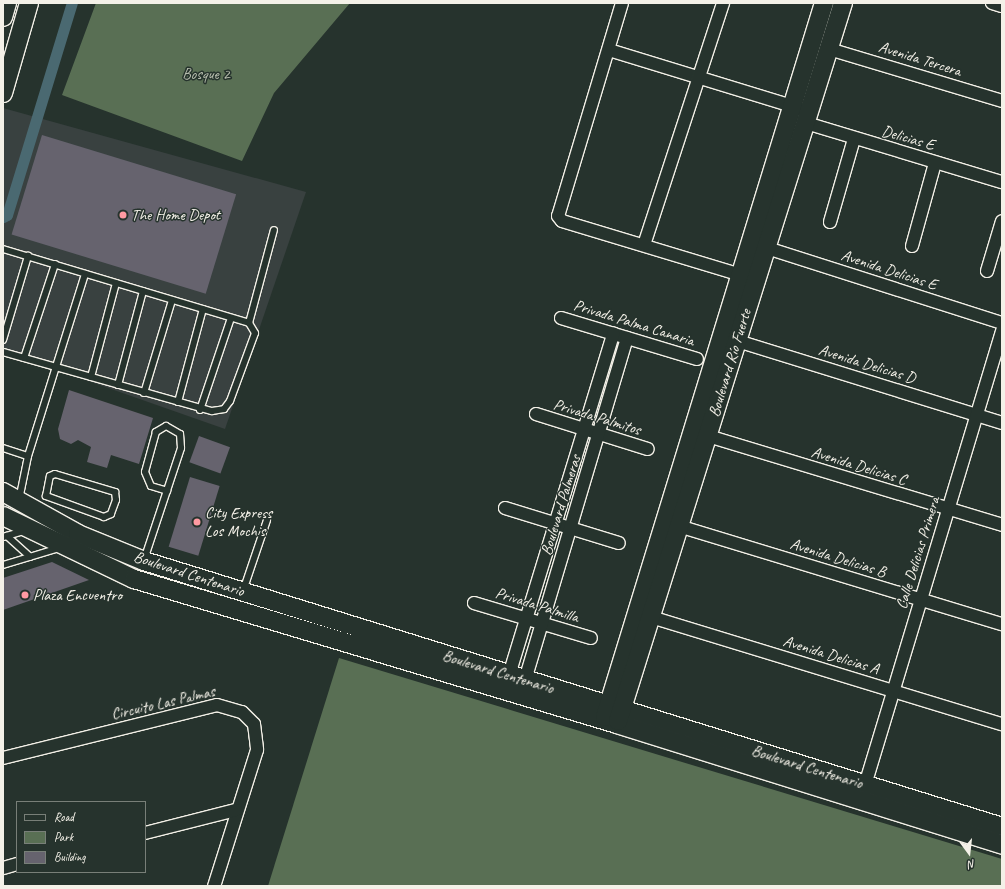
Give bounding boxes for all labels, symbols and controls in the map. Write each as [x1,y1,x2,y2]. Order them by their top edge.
street label: Avenida Tercera [876,37,964,81]
park label: Bosque 2 [182,64,230,84]
street label: Delicias E [879,121,937,155]
place label: The Home Depot [131,205,219,225]
marker: The Home Depot [118,210,128,220]
street label: Avenida Delicias E [839,246,939,294]
street label: Privada Palma Canaria [571,296,697,350]
street label: Boulevard Río Fuerte [705,307,755,419]
street label: Avenida Delicias D [816,340,918,388]
street label: Privada Palmitos [551,395,643,439]
street label: Avenida Delicias C [809,442,909,490]
street label: Boulevard Palmeras [536,452,586,558]
street label: Calle Delicias Primera [892,494,944,612]
place label: City Express Los Mochis [205,503,272,541]
marker: City Express Los Mochis [192,517,202,527]
street label: Avenida Delicias B [788,534,888,582]
street label: Boulevard Centenario [131,547,247,601]
street label: Privada Palmilla [493,583,581,627]
place label: Plaza Encuentro [33,585,122,605]
marker: Plaza Encuentro [20,590,30,600]
street label: Avenida Delicias A [781,631,881,679]
street label: Boulevard Centenario [440,646,556,698]
street label: Circuito Las Palmas [109,682,217,724]
street label: Boulevard Centenario [749,741,865,793]
legend [16,801,146,873]
text: Road [54,809,74,825]
text: Park [54,829,73,845]
north arrow [949,833,989,873]
text: Building [54,849,86,865]
text: N [967,857,977,872]

